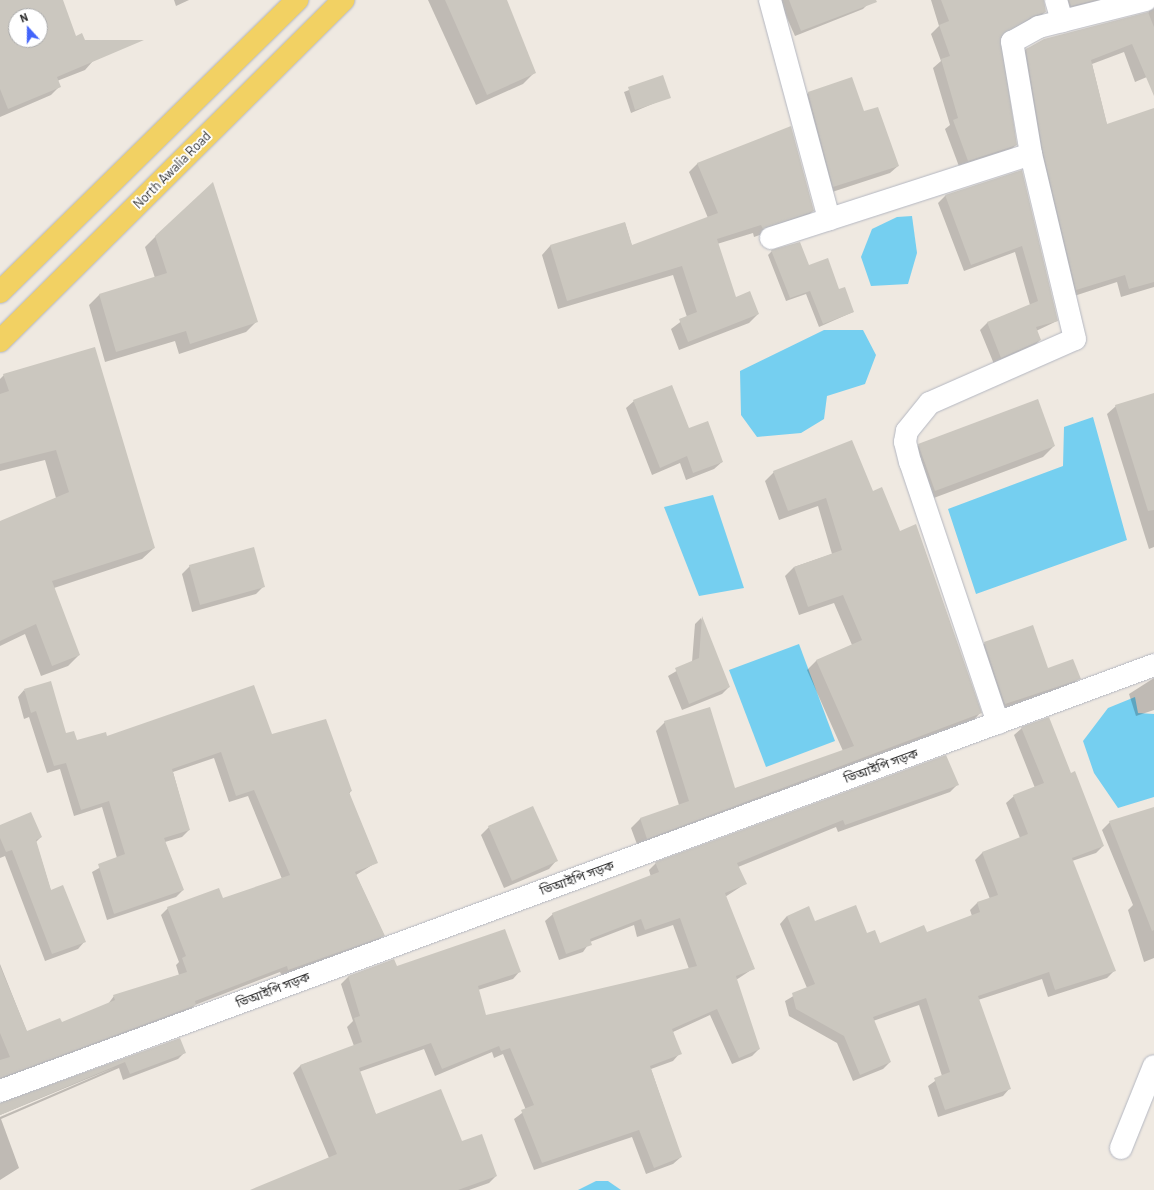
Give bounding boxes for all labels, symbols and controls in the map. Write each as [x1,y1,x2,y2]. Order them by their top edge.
north arrow [8,8,48,48]
text: N [18,10,30,25]
street label: North Awalia Road [130,128,214,212]
street label: ভিআইপি সড়ক [842,745,920,787]
street label: ভিআইপি সড়ক [538,857,616,899]
street label: ভিআইপি সড়ক [234,969,312,1011]

